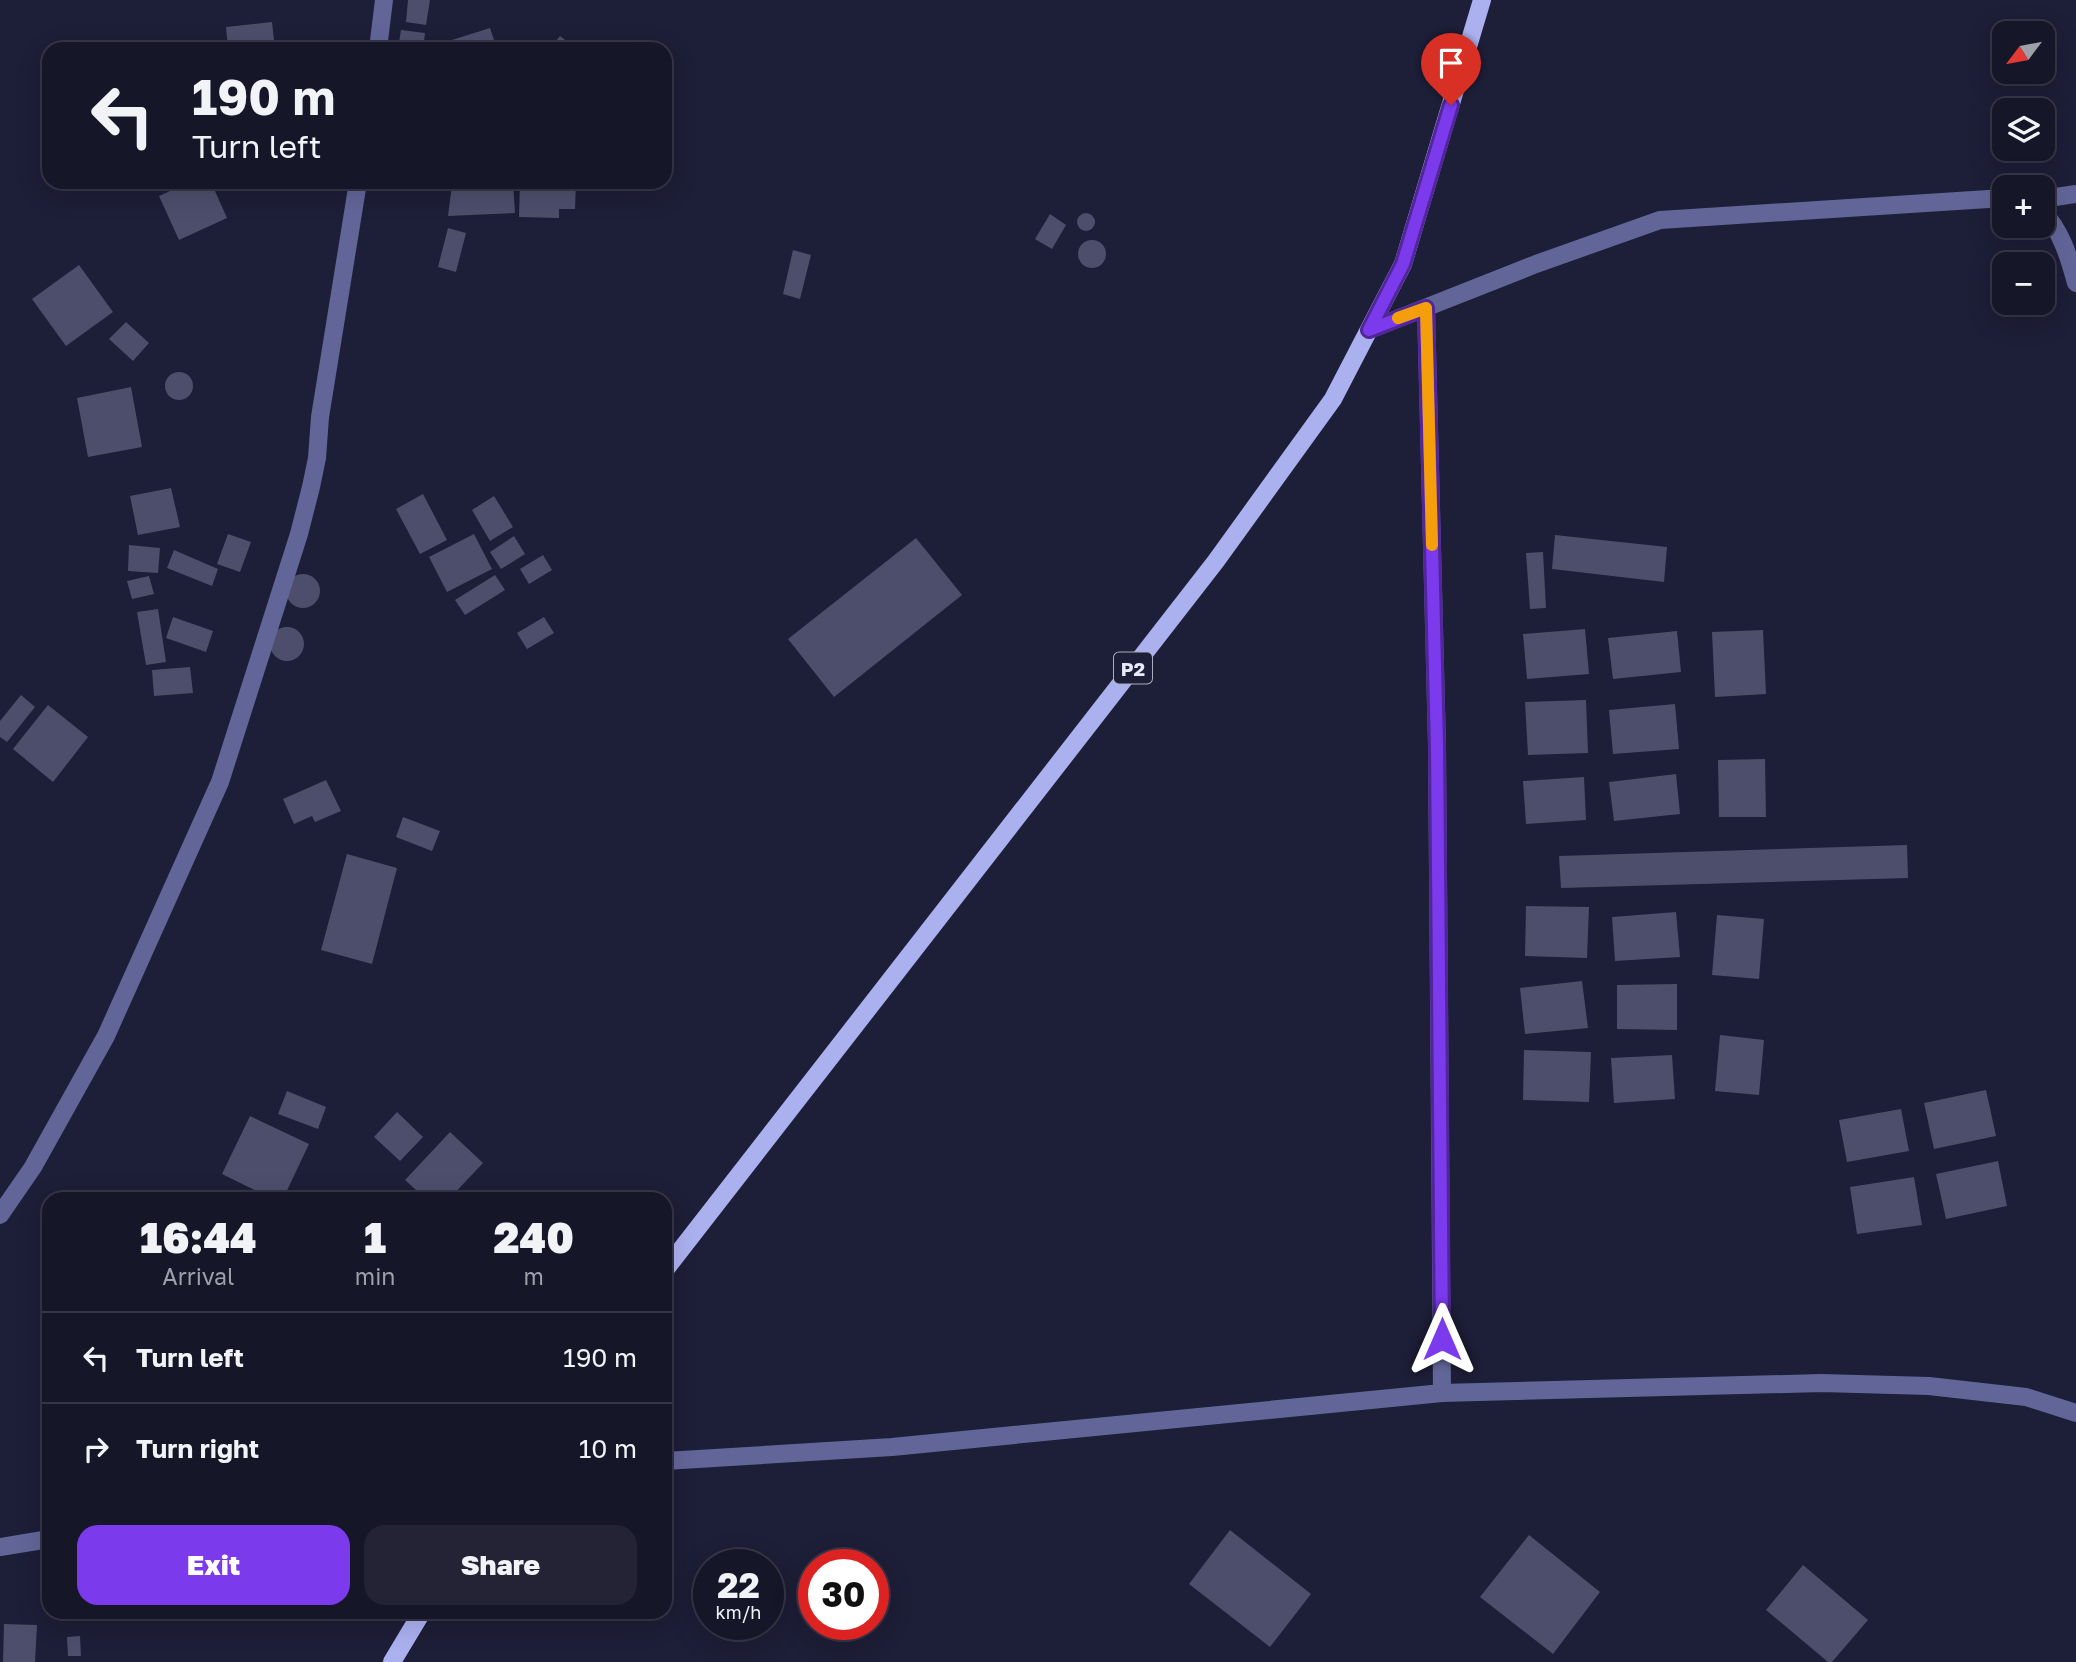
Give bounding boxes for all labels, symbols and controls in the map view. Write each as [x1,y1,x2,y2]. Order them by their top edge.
north arrow [1992,21,2054,84]
map controls [1992,21,2055,315]
pin [1421,33,1481,105]
icon: arrive [1432,44,1470,82]
text: 190 m [192,67,335,126]
icon: left [77,70,168,161]
button: layers [1992,98,2055,161]
text: Turn left [192,127,321,165]
button: + [1992,175,2055,238]
button: − [1992,252,2055,315]
road number: P2 [1114,652,1152,684]
text: 16:44 [140,1212,257,1262]
text: 1 [364,1212,386,1262]
text: 240 [494,1212,574,1262]
text: Arrival [162,1262,234,1290]
text: min [355,1262,395,1290]
text: m [524,1262,544,1290]
position arrow [1405,1302,1479,1376]
icon: left [77,1339,115,1377]
text: Turn left [136,1342,244,1373]
text: 190 m [563,1342,637,1373]
icon: right [77,1430,115,1468]
text: Turn right [136,1433,259,1464]
text: 10 m [579,1433,637,1464]
button: Exit [77,1525,350,1605]
button: Share [364,1525,637,1605]
speed limit sign: 30 [798,1549,889,1640]
text: 22 [717,1564,760,1606]
text: km/h [716,1601,761,1623]

